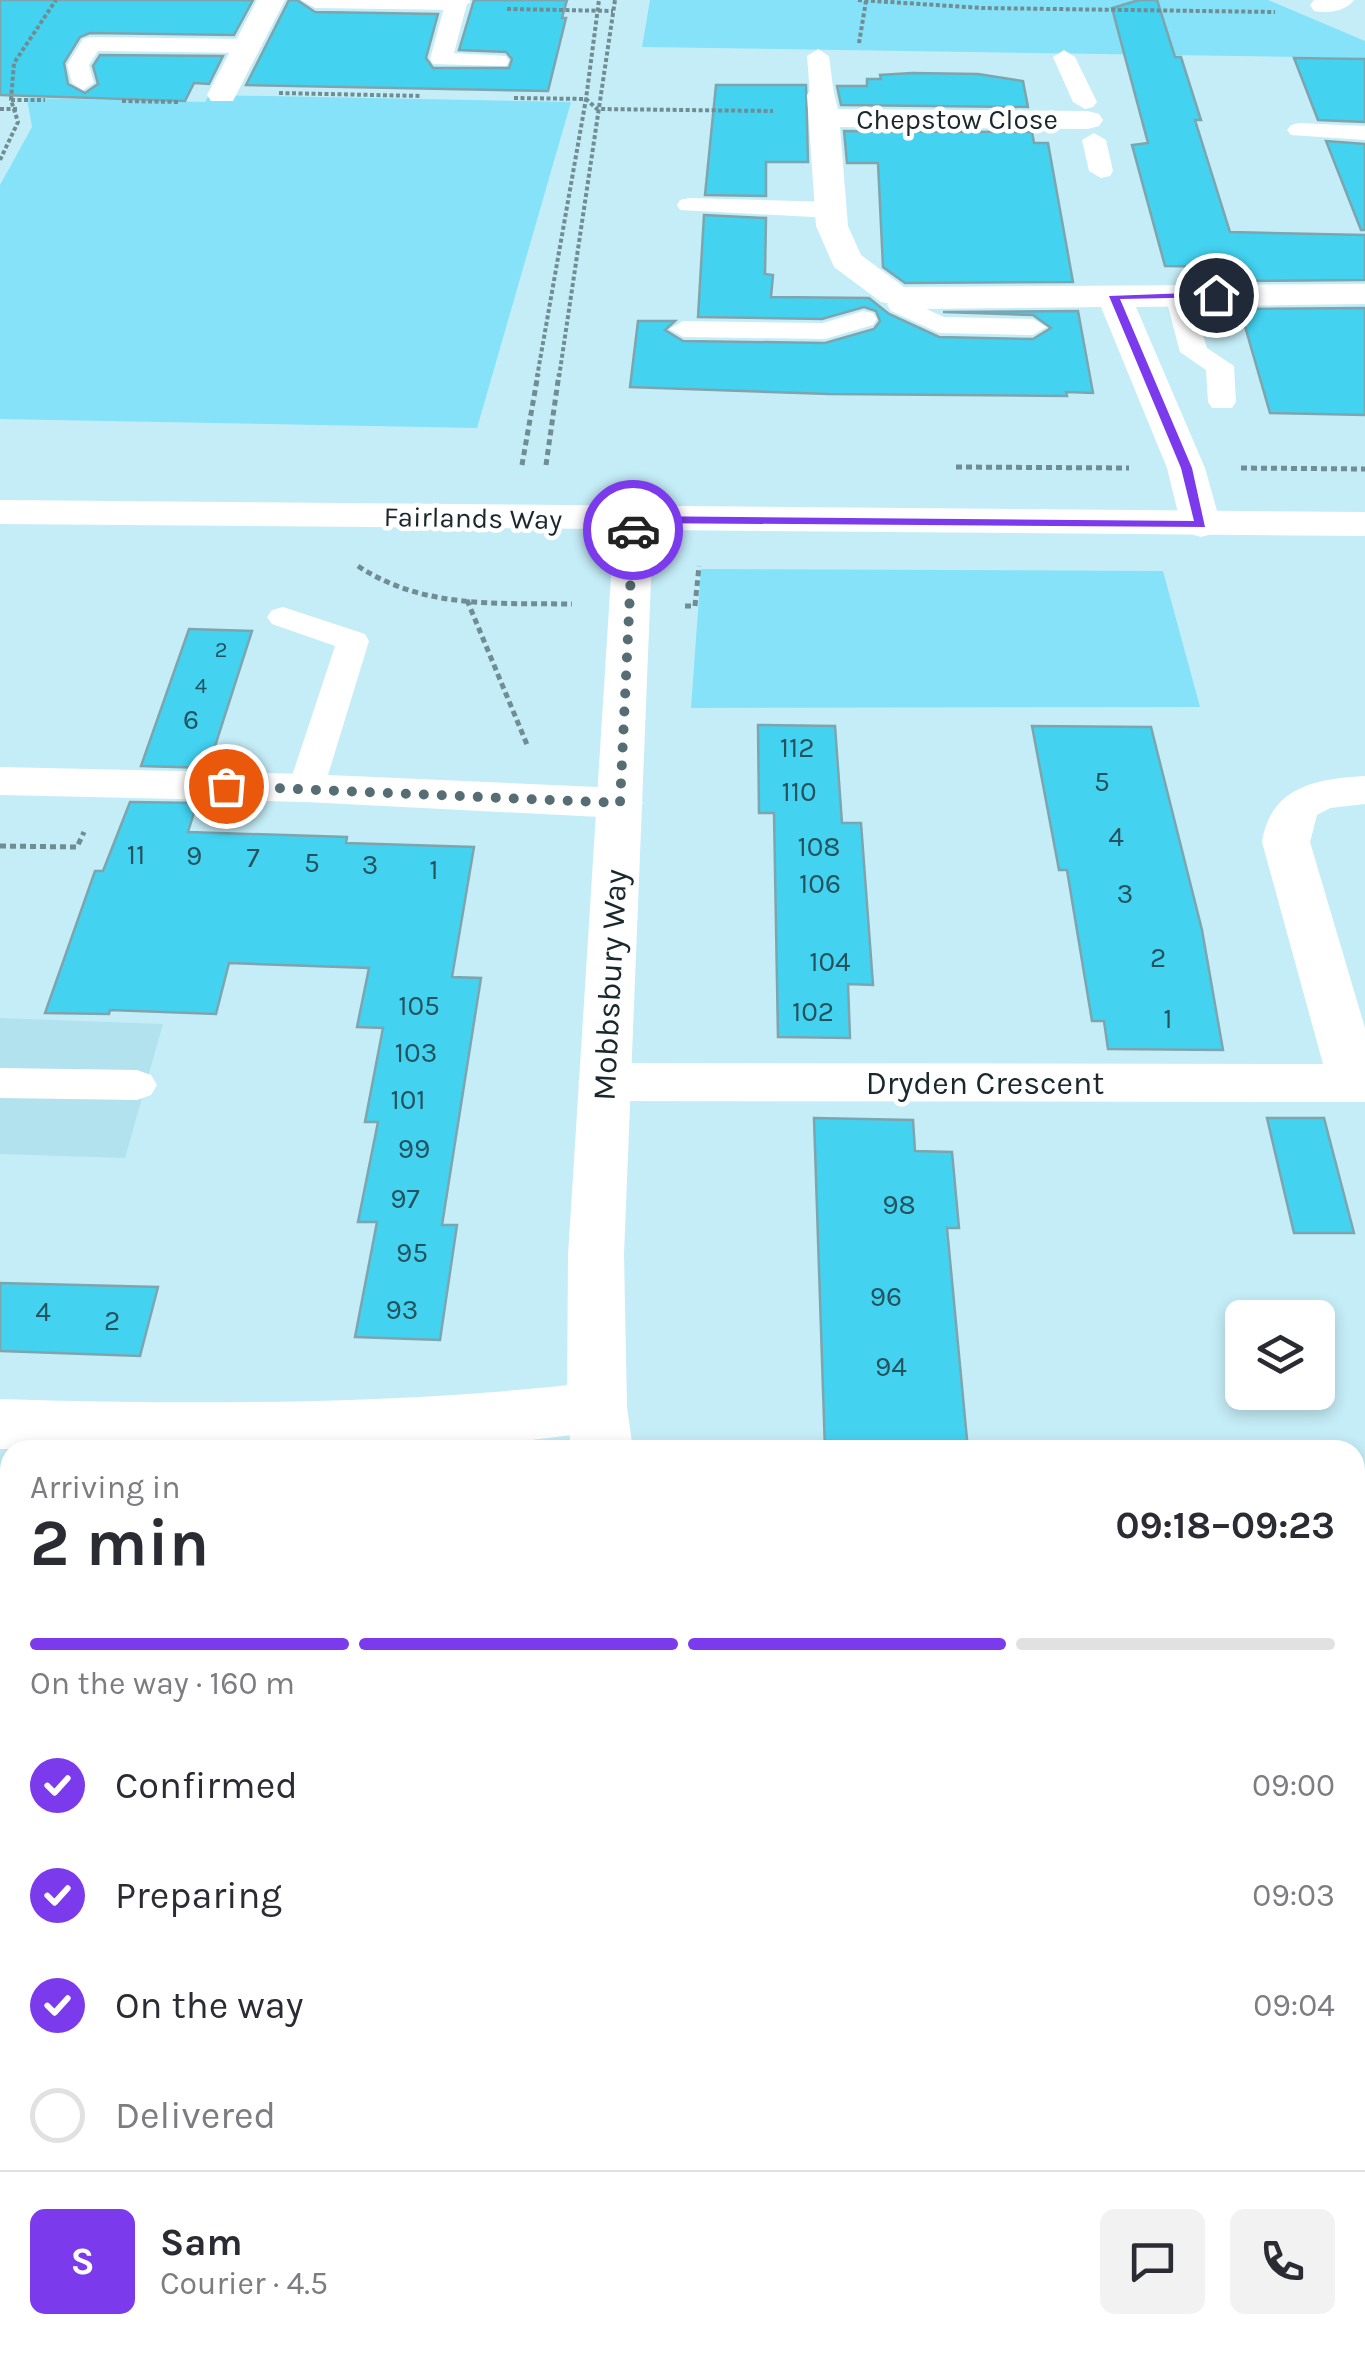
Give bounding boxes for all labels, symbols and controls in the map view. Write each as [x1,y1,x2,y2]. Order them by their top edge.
street label: Chepstow Close [856,103,1058,136]
pin [1174,253,1259,338]
icon: home [1189,268,1244,323]
courier [583,480,683,580]
street label: Fairlands Way [383,500,563,536]
icon: car [606,503,661,558]
house number: 2 [215,637,227,663]
house number: 4 [195,673,207,699]
house number: 6 [183,703,199,736]
house number: 112 [780,731,814,764]
pin [184,744,269,829]
icon: bag [199,759,254,814]
house number: 5 [1094,765,1110,798]
house number: 110 [781,775,817,808]
house number: 4 [1108,820,1124,853]
house number: 108 [797,830,841,863]
house number: 11 [127,838,145,871]
house number: 9 [186,839,202,872]
house number: 7 [246,841,260,874]
house number: 5 [304,846,320,879]
house number: 3 [362,848,378,881]
house number: 1 [429,853,439,886]
house number: 106 [799,867,841,900]
street label: Mobbsbury Way [585,868,635,1102]
house number: 3 [1117,877,1133,910]
house number: 2 [1150,941,1166,974]
house number: 104 [809,945,851,978]
house number: 105 [398,989,440,1022]
house number: 102 [792,995,834,1028]
house number: 1 [1163,1002,1173,1035]
house number: 103 [395,1036,437,1069]
street label: Dryden Crescent [866,1065,1104,1102]
house number: 101 [390,1083,426,1116]
house number: 99 [398,1132,430,1165]
house number: 97 [390,1182,420,1215]
house number: 98 [882,1188,916,1221]
house number: 95 [396,1236,428,1269]
house number: 96 [870,1280,902,1313]
house number: 93 [386,1293,418,1326]
house number: 4 [35,1295,51,1328]
map controls [1225,1300,1335,1410]
button: layers [1225,1300,1335,1410]
house number: 2 [104,1304,120,1337]
house number: 94 [875,1350,907,1383]
text: Arriving in [30,1469,181,1506]
text: 09:18–09:23 [1115,1503,1335,1548]
text: 2 min [30,1505,209,1581]
text: On the way · 160 m [30,1665,295,1702]
icon: check [30,1758,85,1813]
text: Confirmed [115,1763,298,1808]
text: 09:00 [1252,1767,1335,1804]
icon: check [30,1868,85,1923]
text: Preparing [115,1873,282,1918]
text: 09:03 [1252,1877,1335,1914]
icon: check [30,1978,85,2033]
text: On the way [115,1983,303,2028]
text: 09:04 [1253,1987,1335,2024]
text: Delivered [115,2093,276,2138]
button: chat [1100,2209,1205,2314]
button: phone [1230,2209,1335,2314]
text: Sam [160,2220,243,2265]
text: S [70,2239,95,2284]
text: Courier · 4.5 [160,2265,328,2302]

